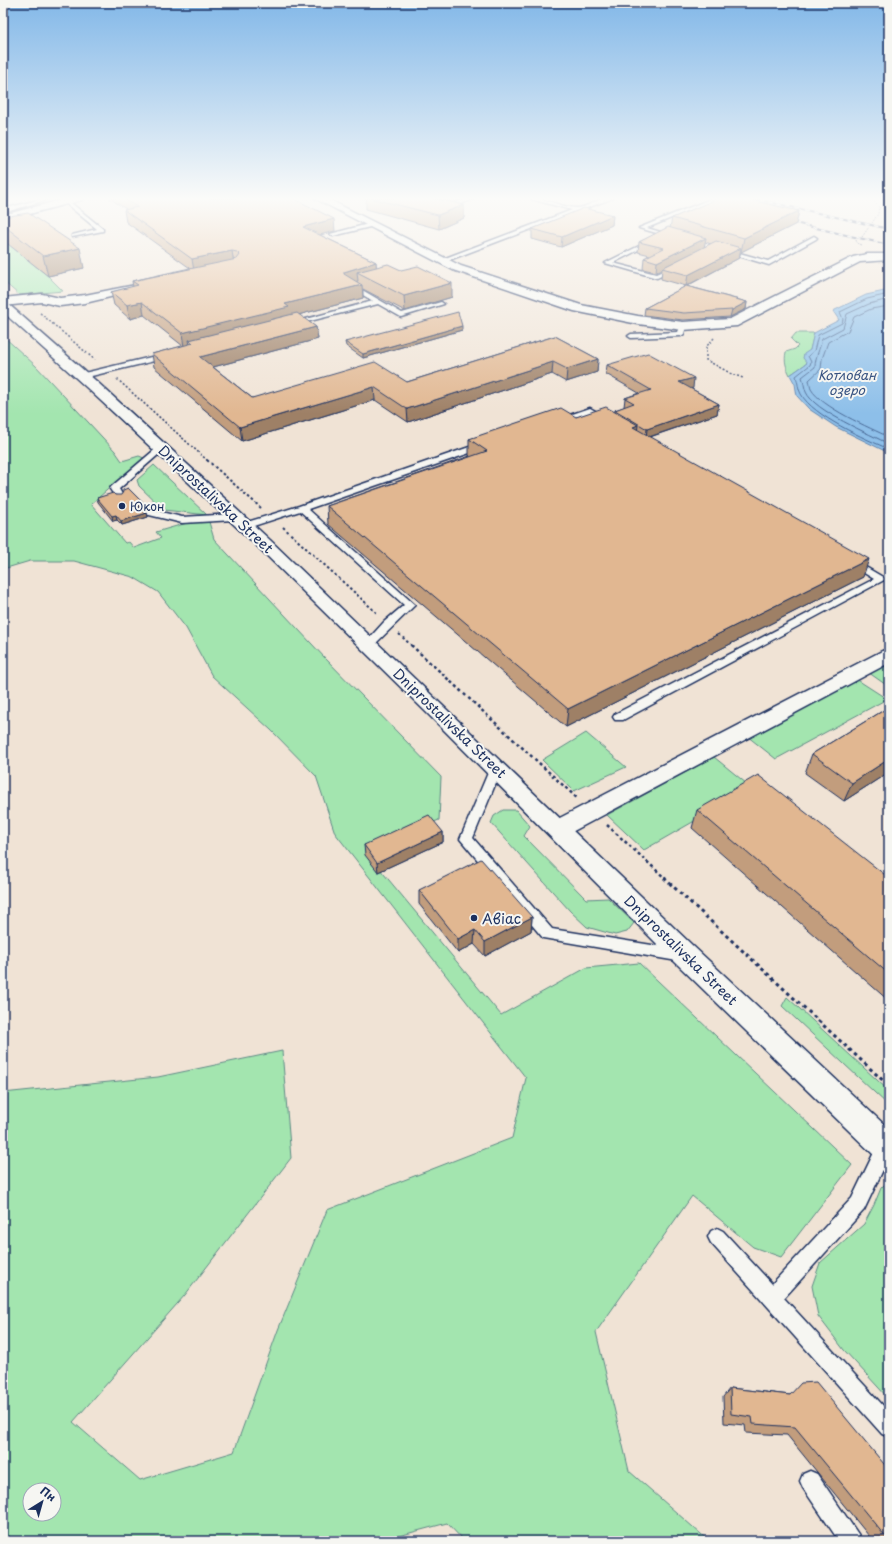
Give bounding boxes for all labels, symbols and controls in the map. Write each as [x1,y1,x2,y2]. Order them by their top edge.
water label: Котлован озеро [818,365,877,399]
street label: Dniprostalivska Street [154,440,278,558]
place label: Юкон [130,497,164,515]
marker: Юкон [117,501,127,511]
street label: Dniprostalivska Street [389,663,512,783]
street label: Dniprostalivska Street [620,890,743,1010]
place label: Авіас [482,908,521,929]
marker: Авіас [469,913,479,923]
north arrow [22,1482,62,1522]
text: Пн [37,1482,60,1505]

